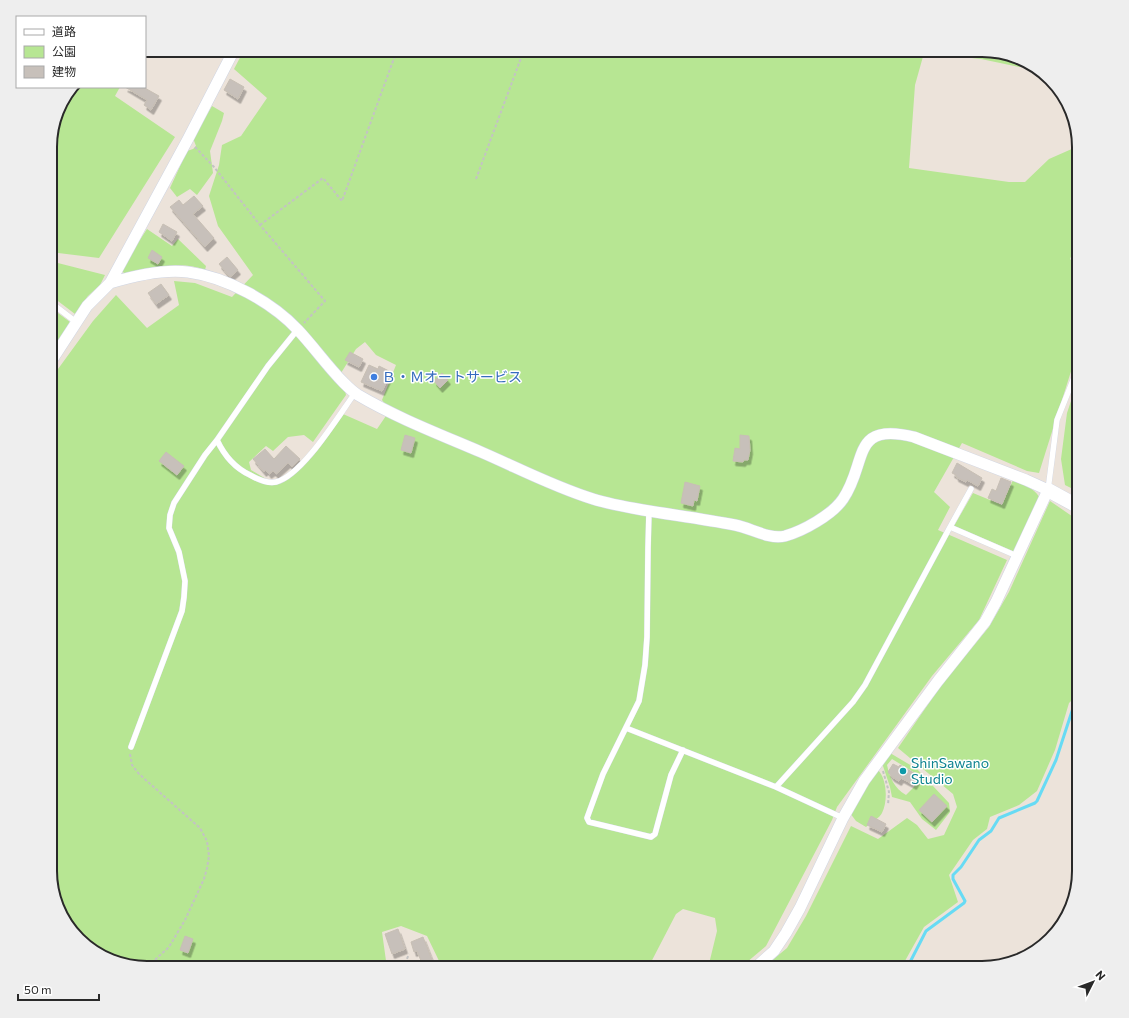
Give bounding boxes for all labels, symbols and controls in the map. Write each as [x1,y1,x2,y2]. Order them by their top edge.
legend [16,16,146,88]
text: 道路 [52,24,76,38]
text: 公園 [52,44,76,58]
text: 建物 [52,64,76,78]
place label: Ｂ・Ｍオートサービス [382,368,522,385]
marker: Ｂ・Ｍオートサービス [369,372,379,382]
place label: ShinSawano Studio [911,754,989,787]
marker: ShinSawano Studio [898,766,908,776]
north arrow [1073,962,1113,1002]
text: N [1093,968,1108,982]
scale bar [18,976,99,1002]
text: 50 m [24,982,52,996]

